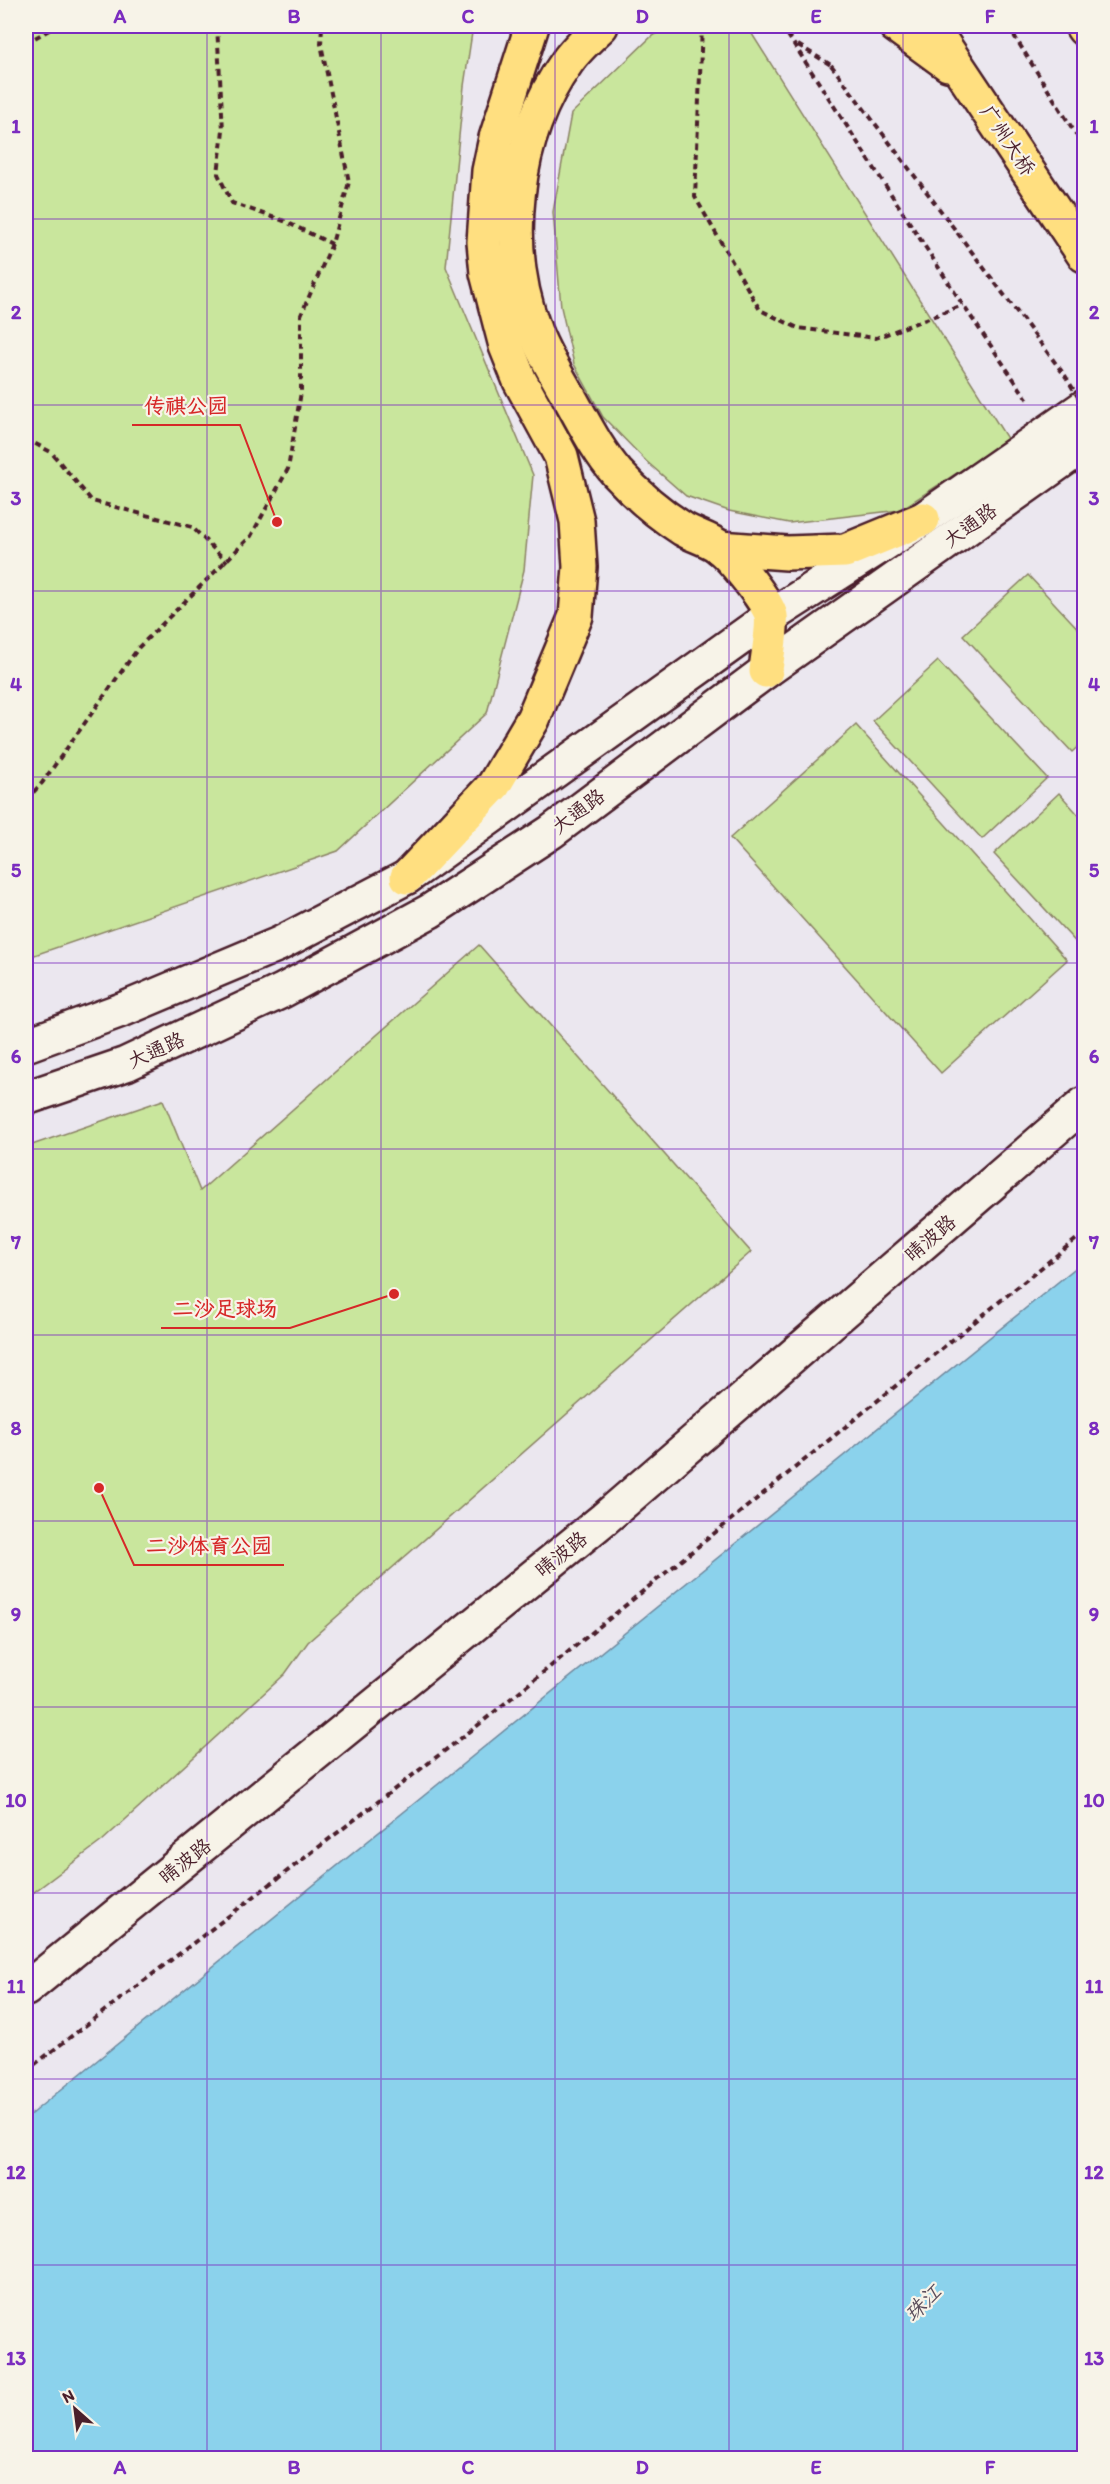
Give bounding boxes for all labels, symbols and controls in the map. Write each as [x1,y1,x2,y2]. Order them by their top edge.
text: A [113,4,127,28]
text: B [288,4,301,28]
text: C [462,4,475,28]
text: D [635,4,649,28]
text: E [810,4,822,28]
text: F [985,4,996,28]
street label: 广州大桥 [976,100,1040,180]
text: 1 [11,114,21,138]
text: 1 [1089,114,1099,138]
text: 2 [11,300,22,324]
text: 2 [1089,300,1100,324]
callout: 传祺公园 [132,386,240,425]
text: 传祺公园 [144,393,228,418]
text: 3 [11,486,22,510]
text: 3 [1089,486,1100,510]
street label: 大通路 [939,497,1002,552]
text: 4 [10,672,22,696]
text: 4 [1088,672,1100,696]
street label: 大通路 [547,783,610,839]
text: 5 [11,858,22,882]
text: 5 [1089,858,1100,882]
street label: 大通路 [124,1026,189,1073]
text: 6 [11,1044,22,1068]
text: 6 [1089,1044,1100,1068]
street label: 晴波路 [899,1209,961,1267]
text: 7 [10,1230,21,1254]
text: 7 [1088,1230,1099,1254]
callout: 二沙足球场 [161,1289,290,1328]
text: 二沙足球场 [173,1296,278,1321]
text: 8 [11,1416,22,1440]
text: 8 [1089,1416,1100,1440]
street label: 晴波路 [530,1525,593,1582]
callout: 二沙体育公园 [134,1526,284,1565]
text: 二沙体育公园 [146,1533,272,1558]
text: 9 [11,1602,21,1626]
text: 9 [1089,1602,1099,1626]
text: 10 [5,1788,27,1812]
text: 10 [1083,1788,1105,1812]
street label: 晴波路 [154,1832,217,1889]
text: 11 [7,1974,26,1998]
text: 11 [1085,1974,1104,1998]
text: 12 [6,2160,26,2184]
text: 12 [1084,2160,1104,2184]
water label: 珠江 [899,2278,947,2326]
text: 13 [6,2346,26,2370]
text: 13 [1084,2346,1104,2370]
north arrow [45,2379,105,2439]
text: N [59,2385,77,2407]
text: A [113,2455,127,2479]
text: B [288,2455,301,2479]
text: C [462,2455,475,2479]
text: D [635,2455,649,2479]
text: E [810,2455,822,2479]
text: F [985,2455,996,2479]

